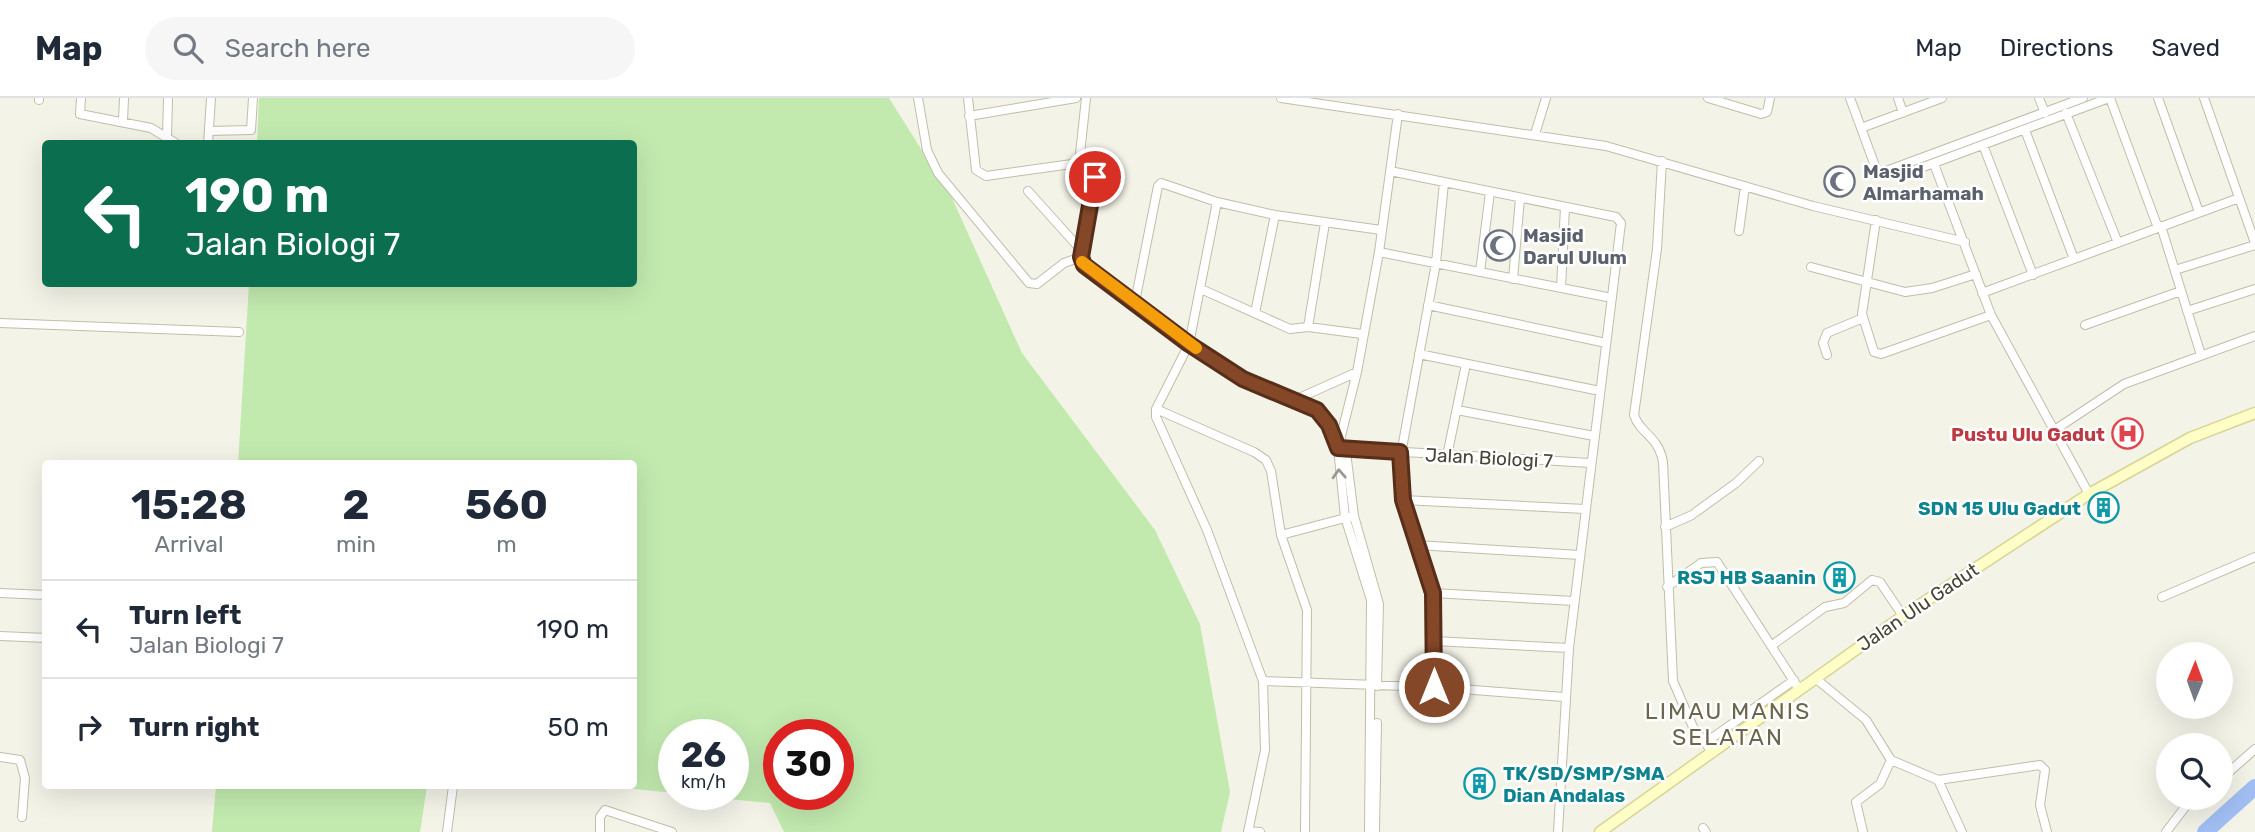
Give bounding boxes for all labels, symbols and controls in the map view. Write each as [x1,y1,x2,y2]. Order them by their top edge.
search box [145,17,635,80]
text: Map [35,29,103,68]
icon: search [169,29,207,67]
text: Search here [225,33,370,64]
text: Map [1915,34,1962,62]
text: Directions [2000,34,2113,62]
text: Saved [2151,34,2220,62]
pin [1065,147,1125,207]
icon: arrive [1076,158,1114,196]
place label: Masjid Almarhamah [1863,160,1984,205]
mosque icon: Masjid Almarhamah [1823,165,1857,199]
text: 190 m [185,166,329,224]
icon: left [70,168,161,259]
place label: Masjid Darul Ulum [1523,224,1627,269]
text: Jalan Biologi 7 [185,225,400,263]
mosque icon: Masjid Darul Ulum [1483,229,1517,263]
hospital icon: Pustu Ulu Gadut [2111,417,2145,451]
place label: Pustu Ulu Gadut [1951,423,2105,446]
street label: Jalan Biologi 7 [1425,443,1554,473]
one-way arrow [1332,468,1347,479]
text: 15:28 [131,480,247,530]
text: 2 [342,480,370,530]
text: 560 [465,480,548,530]
building icon: SDN 15 Ulu Gadut [2087,491,2121,525]
place label: SDN 15 Ulu Gadut [1918,497,2081,520]
text: Arrival [154,530,224,558]
text: min [336,530,376,558]
text: m [496,530,517,558]
street label: Jalan Ulu Gadut [1853,558,1984,656]
building icon: RSJ HB Saanin [1822,560,1856,594]
place label: RSJ HB Saanin [1677,566,1816,589]
text: Turn left [129,600,241,631]
icon: left [70,610,108,648]
text: 190 m [536,614,609,645]
text: Jalan Biologi 7 [129,631,284,659]
north arrow [2156,642,2233,719]
map controls [2156,642,2233,810]
position arrow [1397,650,1471,724]
district label: LIMAU MANIS SELATAN [1645,697,1811,751]
icon: right [70,708,108,746]
text: Turn right [129,712,259,743]
text: 50 m [548,712,609,743]
speed limit sign: 30 [763,719,854,810]
button: search [2156,733,2233,810]
text: 26 [681,734,726,776]
place label: TK/SD/SMP/SMA Dian Andalas [1503,762,1665,807]
building icon: TK/SD/SMP/SMA Dian Andalas [1463,767,1497,801]
text: km/h [681,771,726,793]

